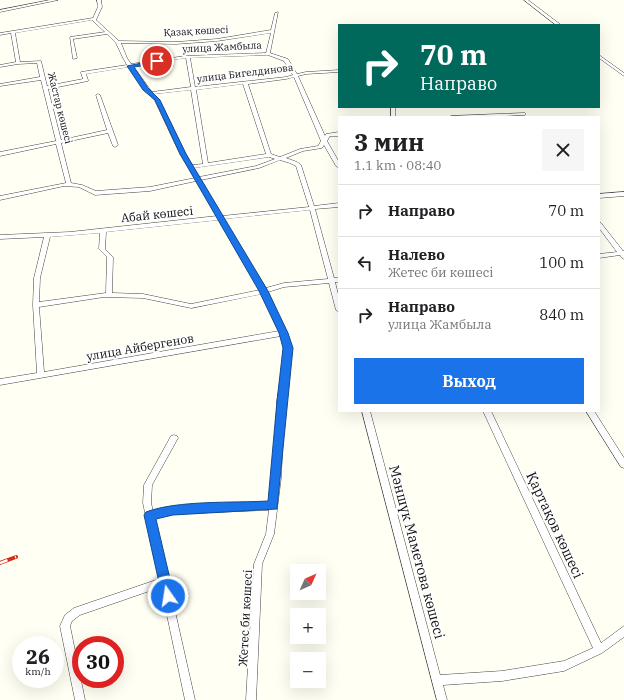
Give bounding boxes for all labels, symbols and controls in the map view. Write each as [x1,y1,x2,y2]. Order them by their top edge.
street label: Қазақ көшесі [163,23,229,39]
text: 70 m [420,36,487,73]
street label: улица Жамбыла [182,38,263,56]
icon: right [354,40,406,92]
pin [140,44,174,78]
icon: arrive [146,50,168,72]
street label: улица Бигелдинова [196,61,294,85]
street label: Жастар көшесі [45,71,75,145]
text: Направо [420,72,497,95]
text: 3 мин [354,126,424,158]
button: close [542,129,584,171]
text: 1.1 km · 08:40 [354,157,441,174]
icon: right [354,200,376,222]
text: Направо [388,201,455,220]
text: 70 m [548,201,584,220]
street label: Абай көшесі [120,203,194,225]
text: Налево [388,245,445,264]
icon: left [354,252,376,274]
text: 100 m [539,253,584,272]
text: Жетес би көшесі [388,264,493,281]
text: Направо [388,297,455,316]
icon: right [354,304,376,326]
text: 840 m [539,305,584,324]
text: улица Жамбыла [388,316,492,333]
street label: улица Айбергенов [85,330,195,364]
button: Выход [354,358,584,404]
street label: Мәншүк Маметова көшесі [385,463,449,641]
street label: Қартақов көшесі [522,469,588,581]
north arrow [290,564,326,600]
map controls [290,564,326,688]
street label: Жетес би көшесі [235,569,255,667]
position arrow [147,575,189,617]
button: + [290,608,326,644]
speed limit sign: 30 [72,636,124,688]
text: 26 [26,643,50,670]
button: − [290,652,326,688]
text: km/h [25,665,51,678]

